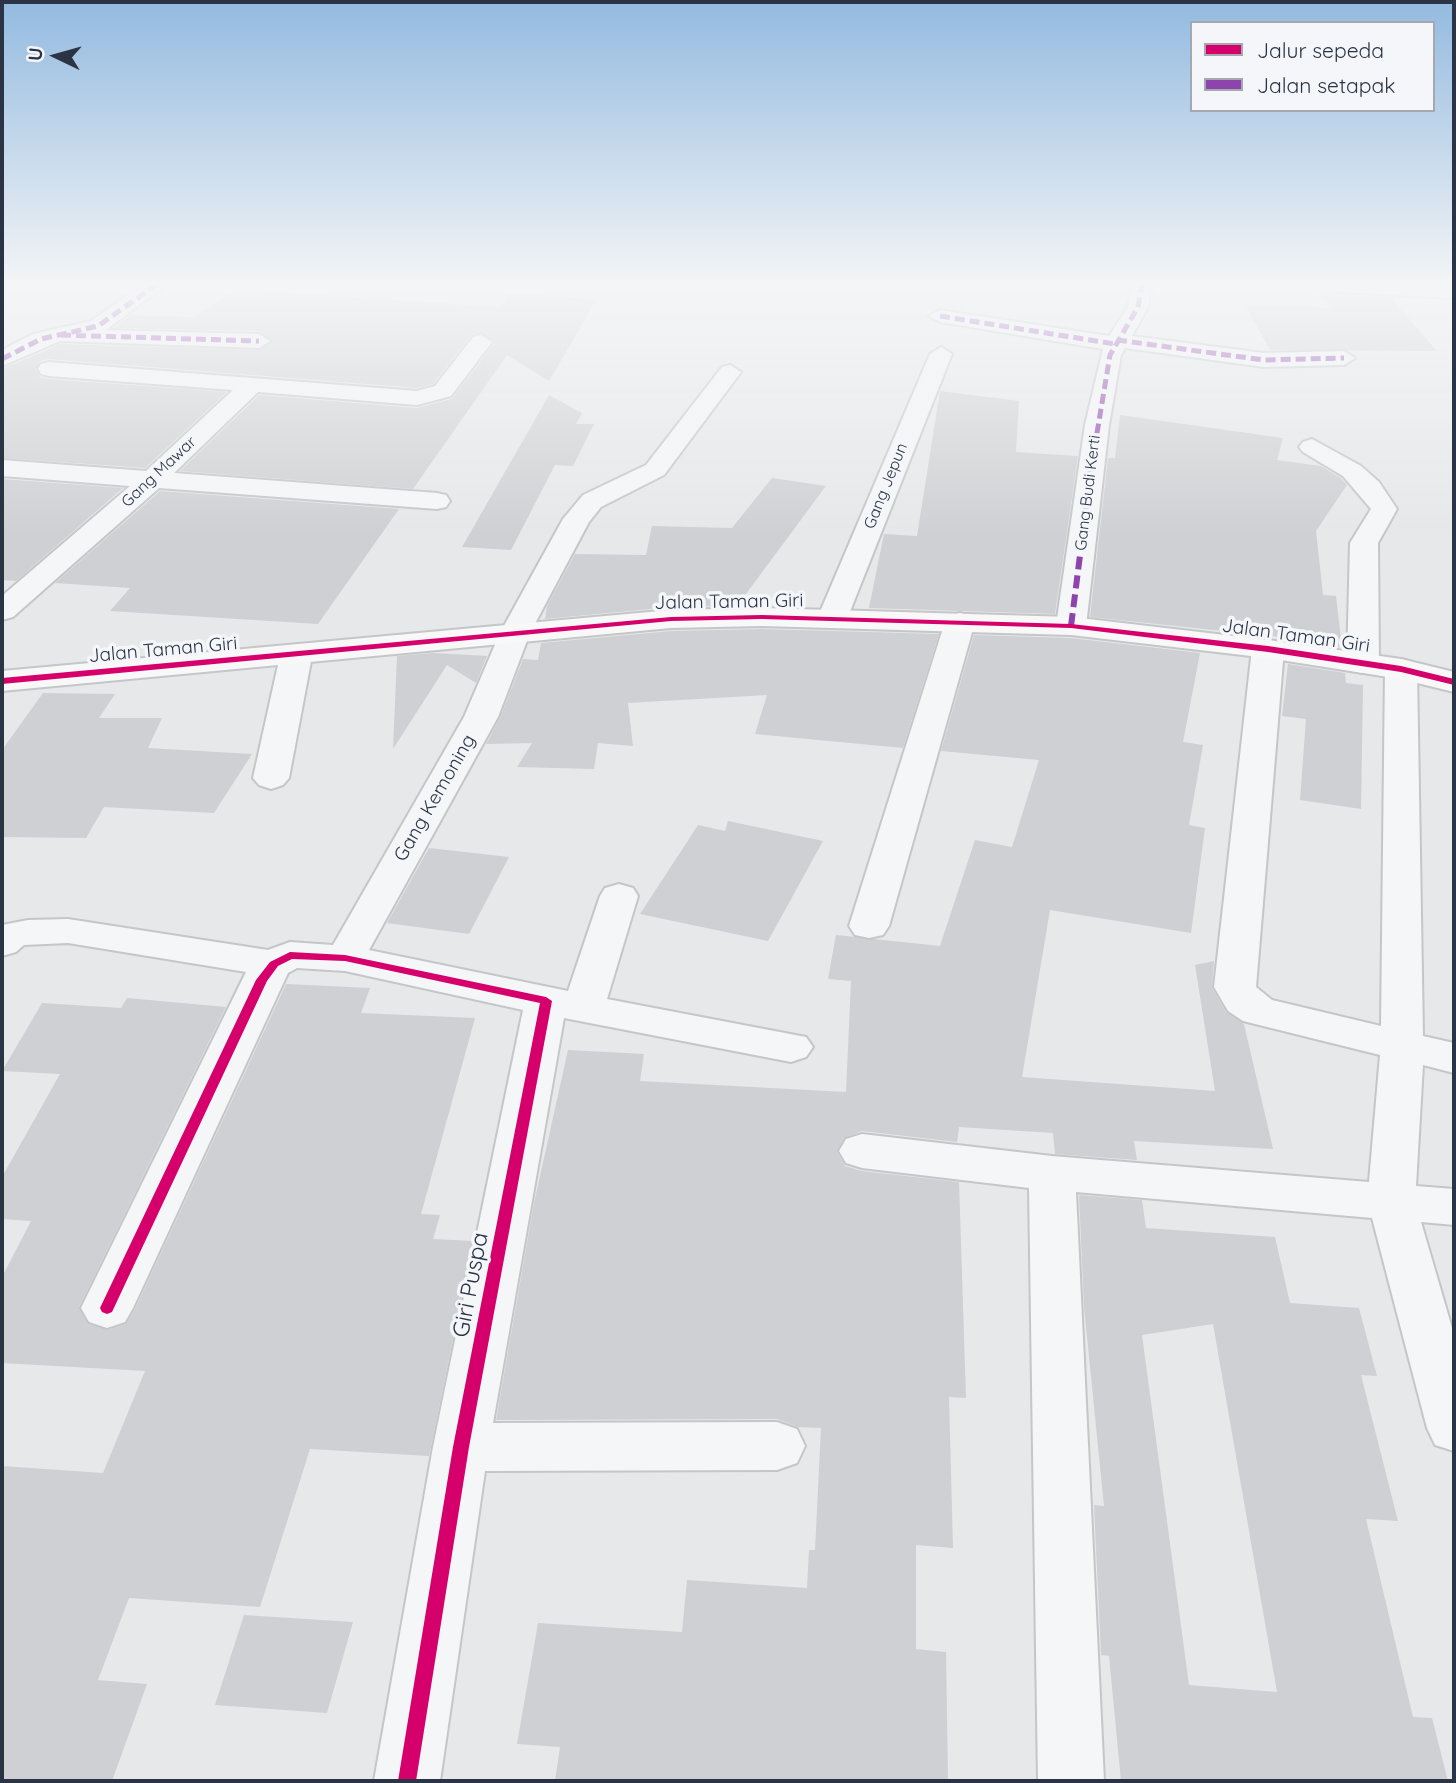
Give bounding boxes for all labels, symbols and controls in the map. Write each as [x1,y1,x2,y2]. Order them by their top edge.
north arrow [21,21,91,91]
legend [1190,21,1435,112]
text: Jalur sepeda [1257,37,1384,63]
text: U [23,46,48,62]
text: Jalan setapak [1257,72,1395,98]
street label: Gang Mawar [118,432,200,512]
street label: Gang Budi Kerti [1071,434,1105,552]
street label: Gang Jepun [860,440,912,532]
street label: Jalan Taman Giri [654,589,804,615]
street label: Jalan Taman Giri [1221,614,1371,658]
street label: Jalan Taman Giri [88,632,238,668]
street label: Gang Kemoning [389,730,481,866]
street label: Giri Puspa [447,1230,495,1340]

